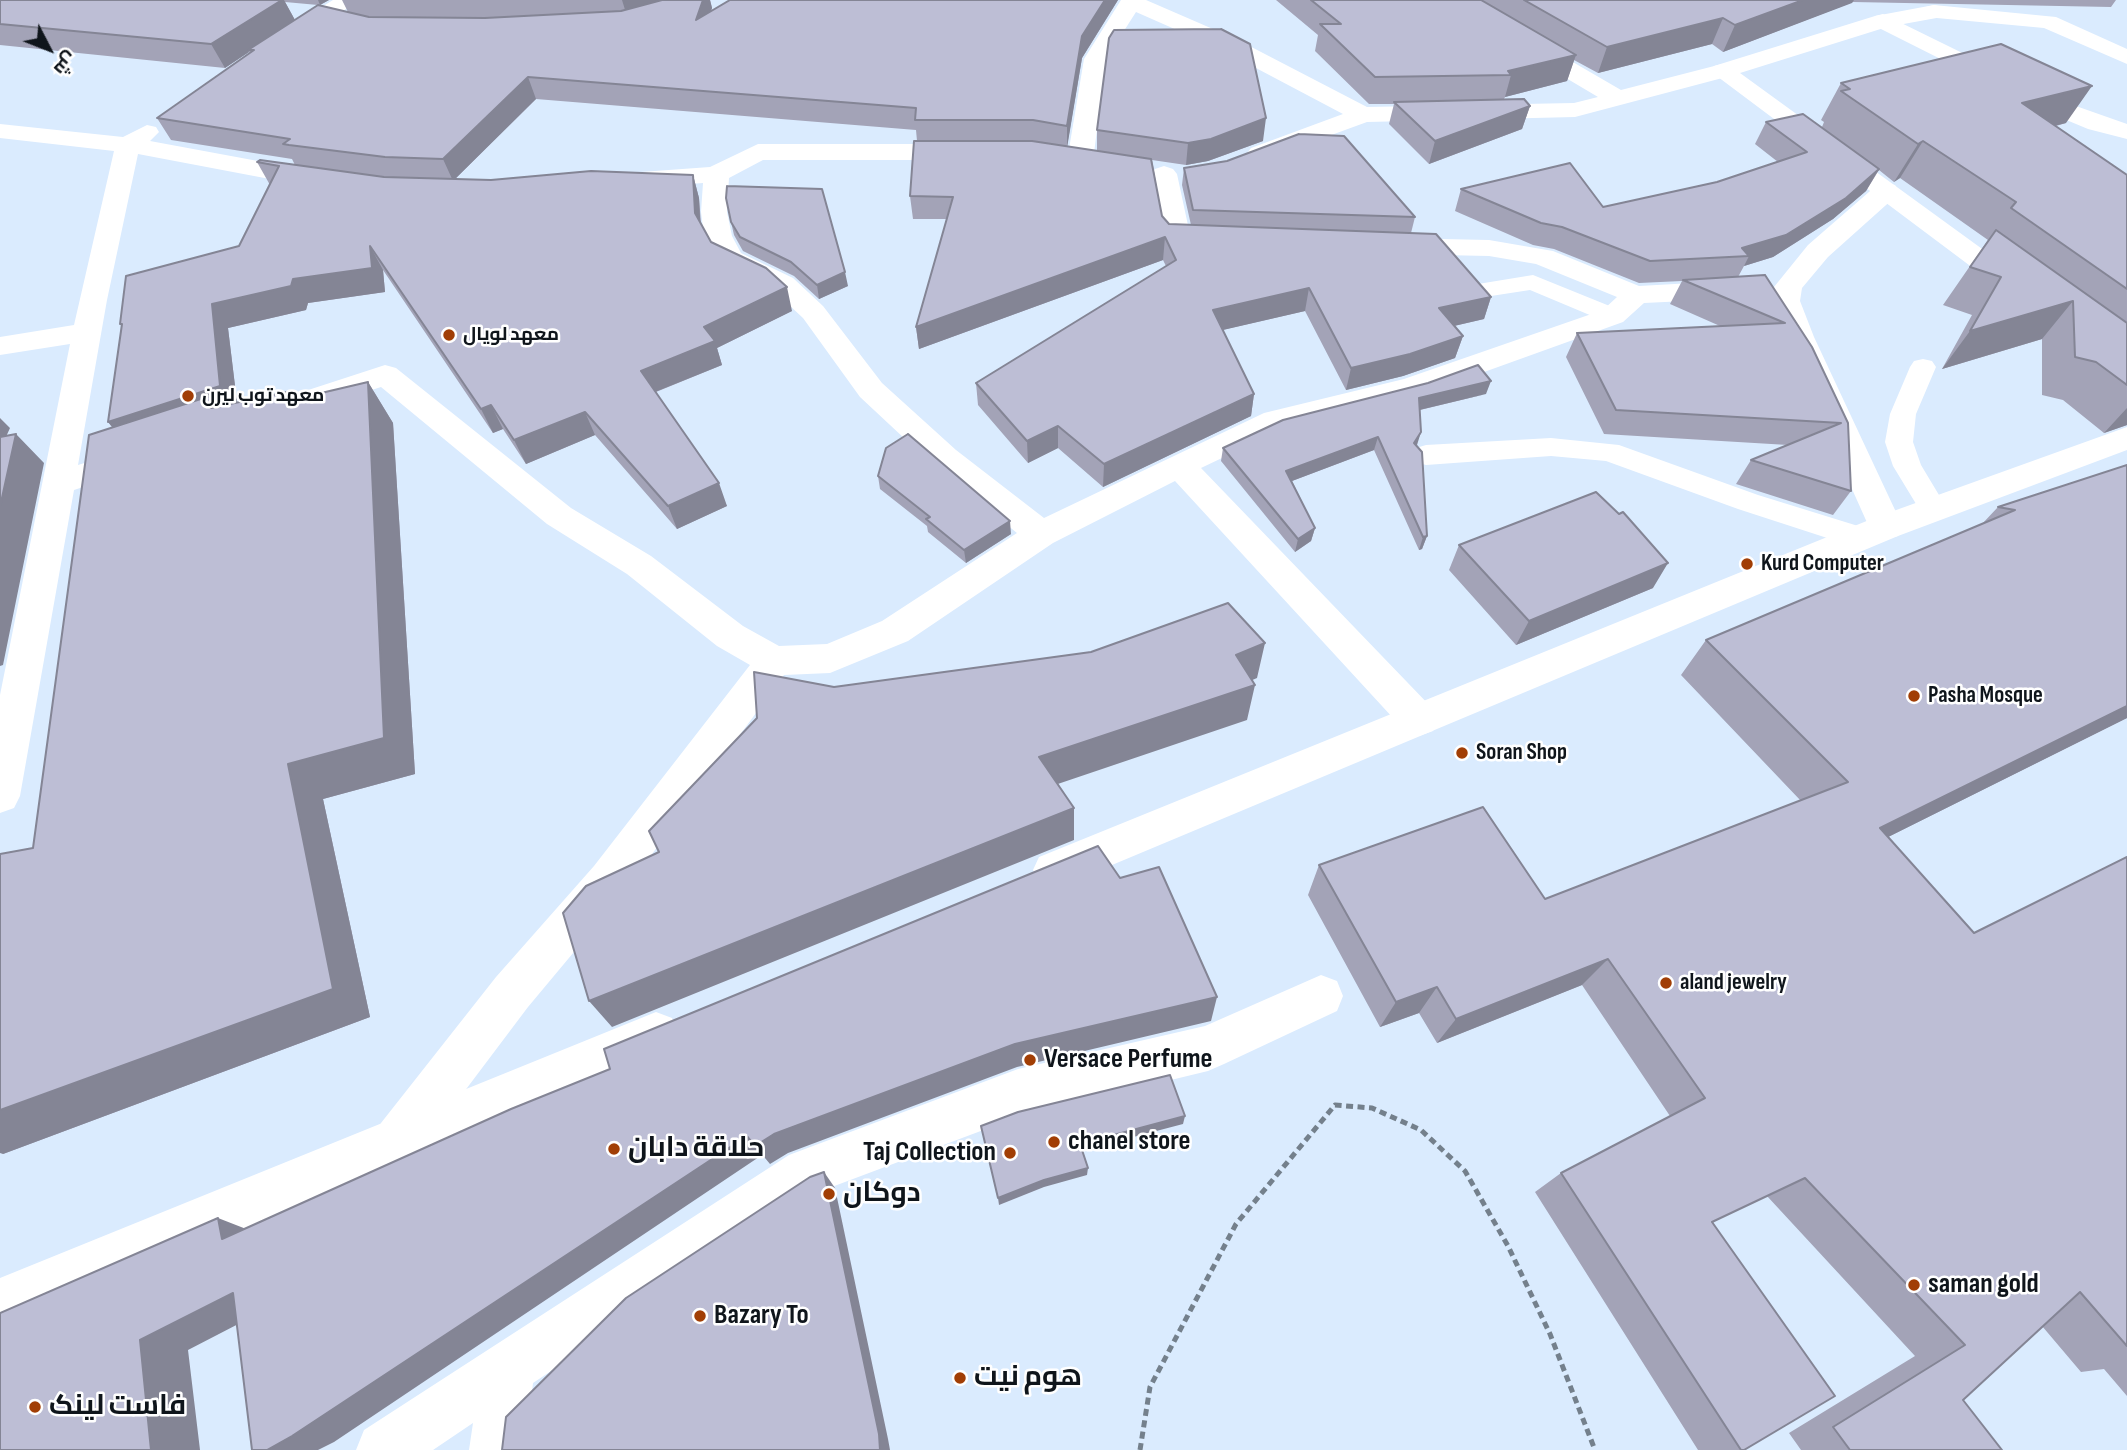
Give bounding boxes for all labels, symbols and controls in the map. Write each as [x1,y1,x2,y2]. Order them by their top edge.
north arrow [14,14,84,84]
text: ش [48,47,82,80]
place label: معهد لويال [463,324,559,346]
marker: معهد لويال [441,327,457,343]
place label: معهد توب ليرن [202,385,324,407]
marker: معهد توب ليرن [180,388,196,404]
place label: Kurd Computer [1761,550,1884,578]
marker: Kurd Computer [1739,556,1755,572]
place label: Pasha Mosque [1928,682,2043,710]
marker: Pasha Mosque [1906,688,1922,704]
place label: Soran Shop [1476,739,1567,767]
marker: Soran Shop [1454,745,1470,761]
place label: aland jewelry [1680,969,1787,997]
marker: aland jewelry [1658,975,1674,991]
place label: Versace Perfume [1044,1043,1213,1077]
marker: Versace Perfume [1022,1052,1038,1068]
place label: chanel store [1068,1125,1191,1159]
place label: حلاقة دابان [628,1132,764,1166]
marker: chanel store [1046,1134,1062,1150]
place label: Taj Collection [863,1136,996,1170]
marker: حلاقة دابان [606,1141,622,1157]
marker: Taj Collection [1002,1145,1018,1161]
place label: دوكان [843,1177,921,1211]
marker: دوكان [821,1186,837,1202]
place label: saman gold [1928,1268,2039,1302]
marker: saman gold [1906,1277,1922,1293]
place label: Bazary To [714,1299,809,1333]
marker: Bazary To [692,1308,708,1324]
place label: هوم نيت [974,1361,1082,1395]
marker: هوم نيت [952,1370,968,1386]
place label: فاست لینک [49,1390,186,1424]
marker: فاست لینک [27,1399,43,1415]

